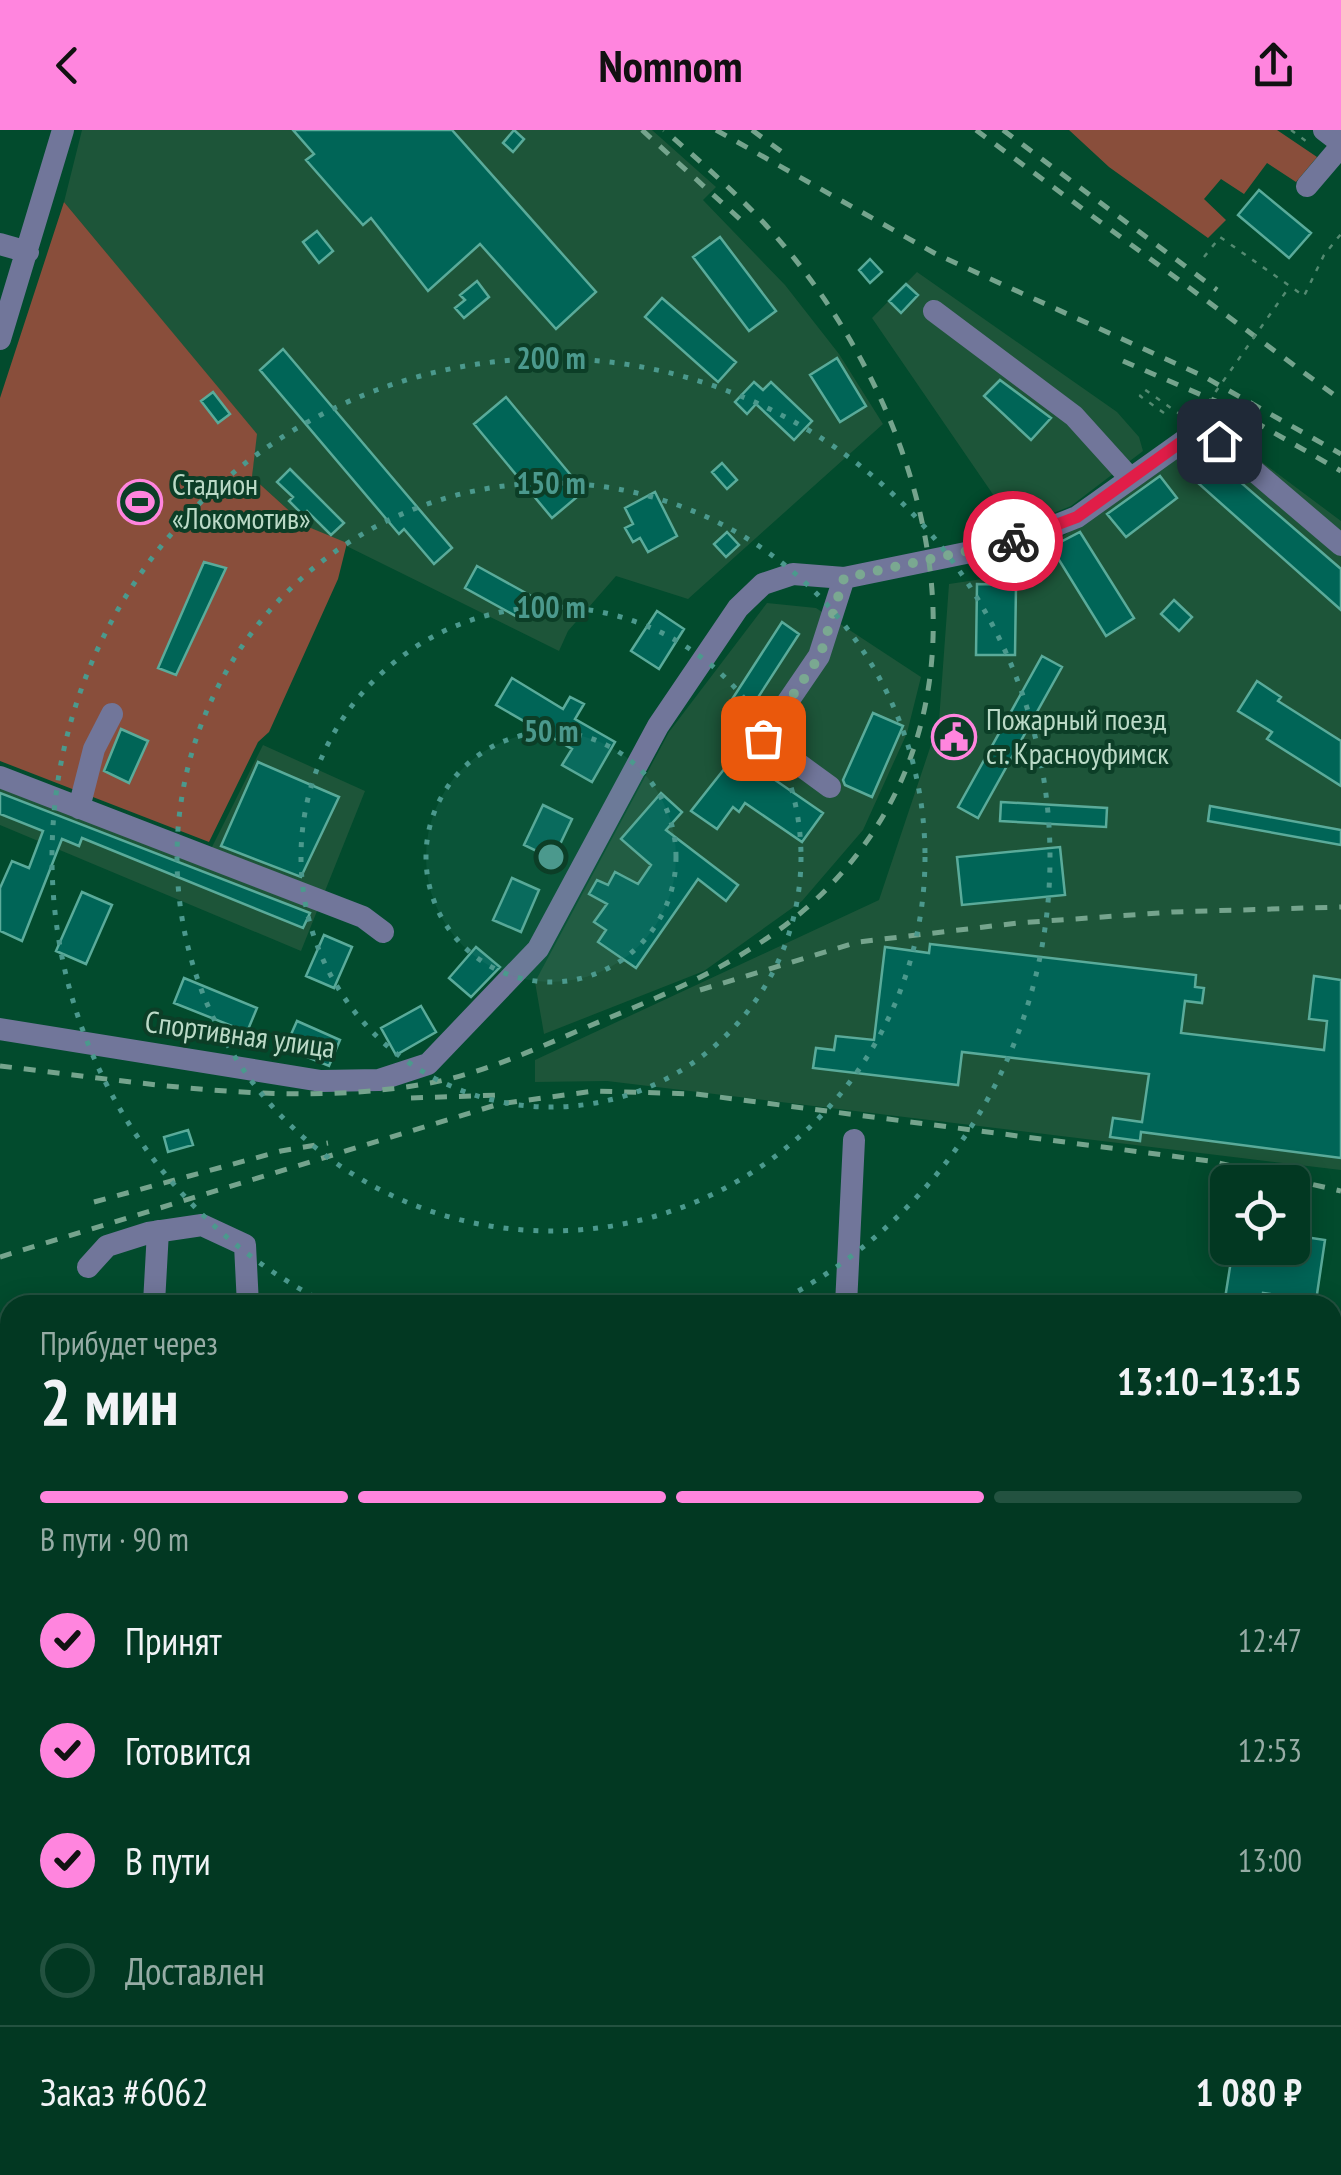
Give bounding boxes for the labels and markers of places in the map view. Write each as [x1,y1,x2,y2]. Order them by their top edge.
pin [1177,399,1262,484]
place label: Стадион «Локомотив» [172,464,311,537]
sports icon: Стадион «Локомотив» [117,479,163,525]
pin [721,696,806,781]
place label: Пожарный поезд ст. Красноуфимск [986,699,1169,772]
public building icon: Пожарный поезд ст. Красноуфимск [931,714,977,760]
centre of rings [533,839,569,875]

